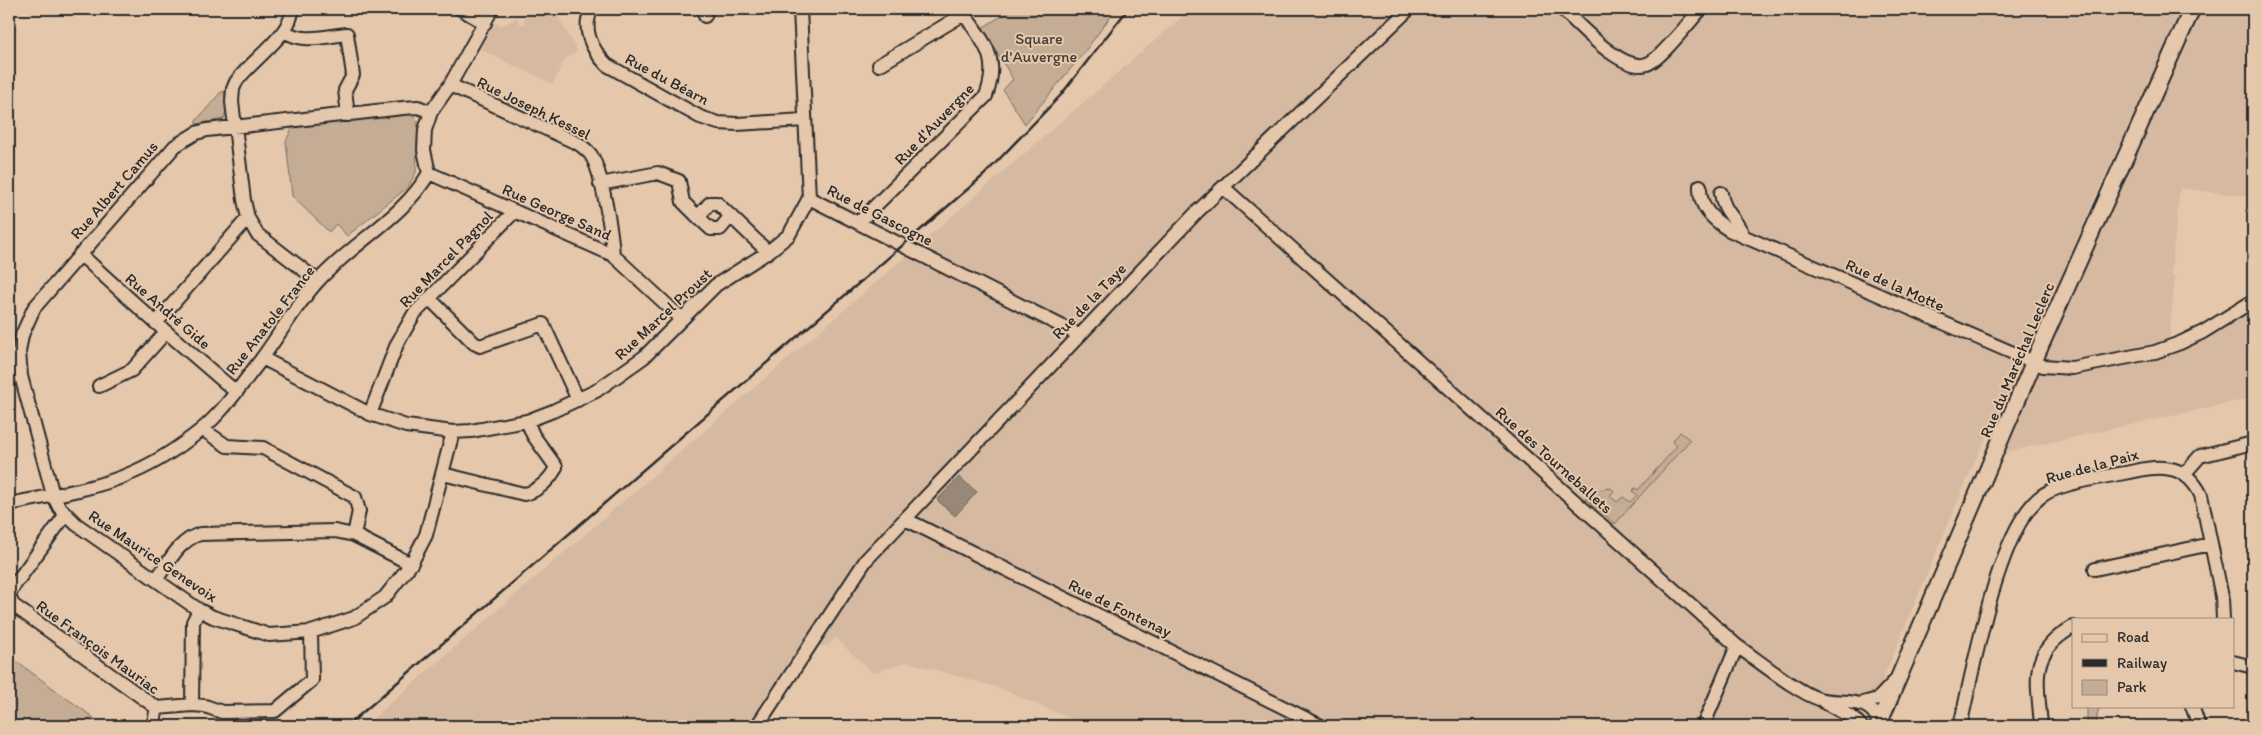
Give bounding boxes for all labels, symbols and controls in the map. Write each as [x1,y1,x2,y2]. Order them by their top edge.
park label: Square d'Auvergne [1001,29,1078,66]
street label: Rue du Béarn [622,49,712,109]
street label: Rue Joseph Kessel [474,72,594,144]
street label: Rue d'Auvergne [890,79,978,169]
street label: Rue Albert Camus [66,137,162,243]
street label: Rue George Sand [499,179,615,245]
street label: Rue de Gascogne [824,180,936,250]
street label: Rue Marcel Pagnol [395,206,497,311]
street label: Rue de la Motte [1843,255,1948,315]
street label: Rue de la Taye [1048,259,1130,343]
street label: Rue Anatole France [221,262,319,378]
street label: Rue Marcel Proust [610,264,716,364]
street label: Rue André Gide [121,269,215,353]
street label: Rue du Maréchal Leclerc [1976,280,2058,440]
street label: Rue des Tourneballets [1492,402,1616,518]
street label: Rue de la Paix [2044,444,2141,488]
street label: Rue Maurice Genevoix [85,506,221,606]
street label: Rue de Fontenay [1065,575,1175,641]
street label: Rue François Mauriac [33,596,163,698]
legend [2072,618,2234,708]
text: Road [2117,628,2150,646]
text: Railway [2117,654,2167,672]
text: Park [2117,678,2147,696]

